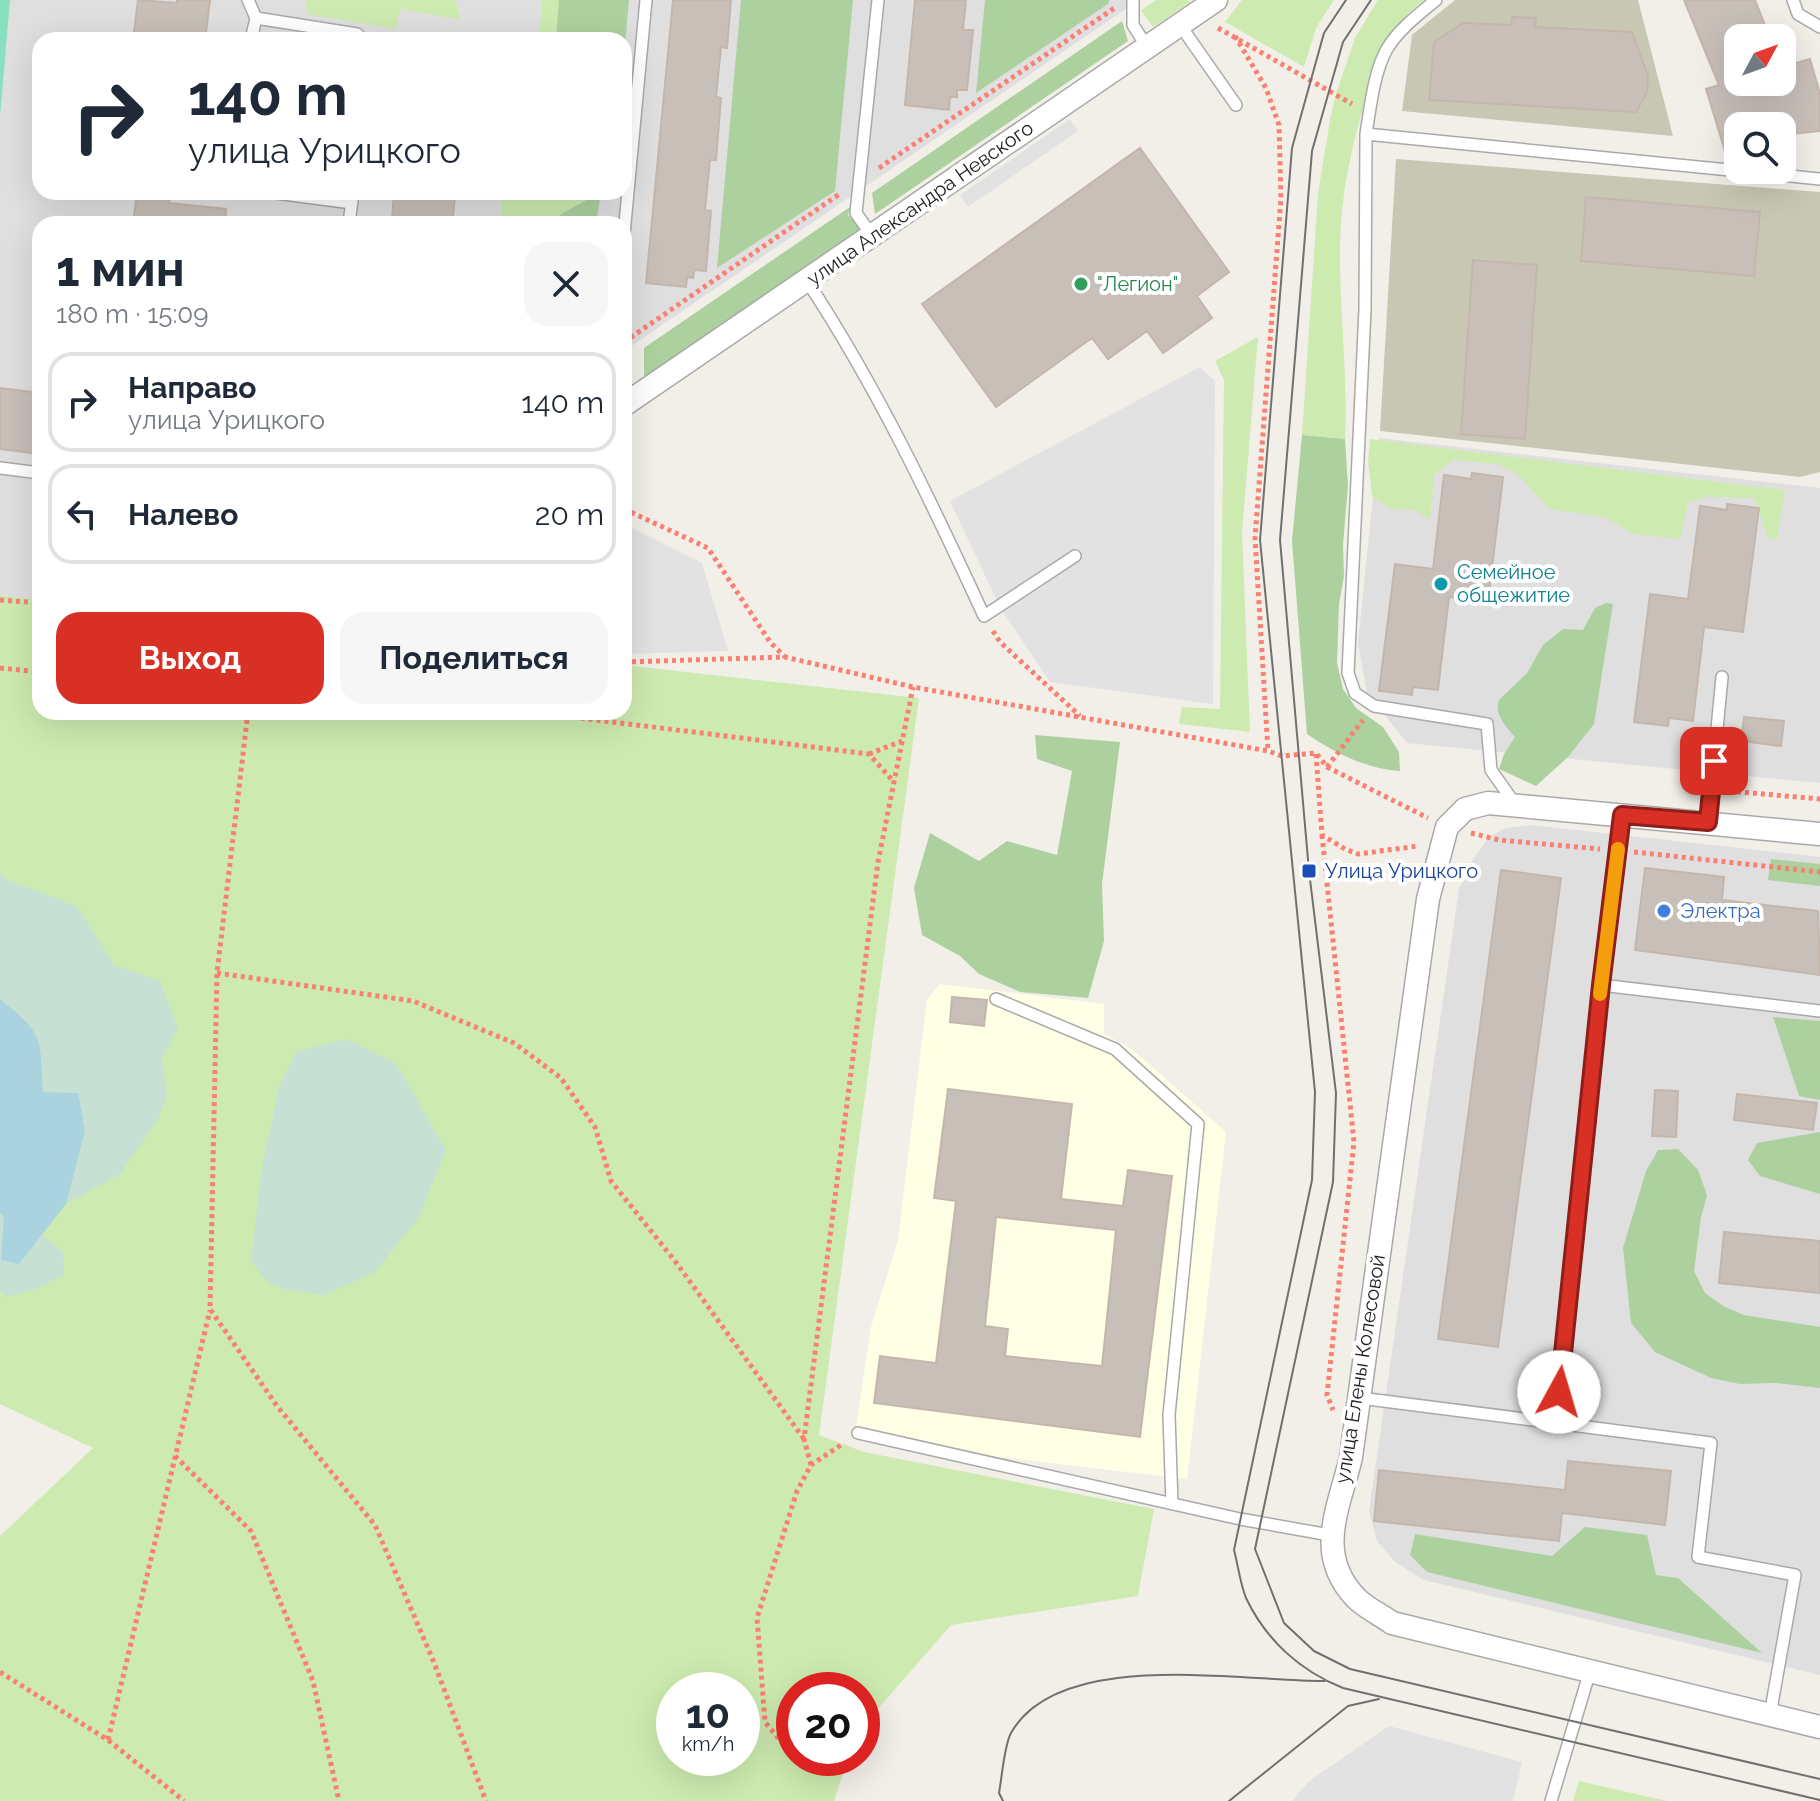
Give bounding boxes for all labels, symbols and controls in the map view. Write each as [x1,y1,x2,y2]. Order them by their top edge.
north arrow [1724,24,1796,96]
map controls [1724,24,1796,184]
text: 140 m [188,62,348,128]
icon: right [56,64,160,168]
button: search [1724,112,1796,184]
street label: улица Александра Невского [802,115,1038,290]
text: улица Урицкого [188,129,461,171]
text: 1 мин [56,241,185,297]
button: close [524,242,608,326]
place label: "Легион" [1097,272,1178,296]
marker: "Легион" [1072,275,1090,293]
text: 180 m · 15:09 [56,299,209,329]
text: Направо [128,370,257,405]
icon: right [60,380,104,424]
text: 140 m [521,385,604,420]
text: улица Урицкого [128,405,325,435]
icon: left [60,492,104,536]
text: Налево [128,497,238,532]
text: 20 m [535,497,604,532]
place label: Семейное общежитие [1457,560,1570,607]
marker: Семейное общежитие [1432,575,1450,593]
button: Выход [56,612,324,704]
button: Поделиться [340,612,608,704]
pin [1680,727,1748,795]
icon: arrive [1692,739,1736,783]
place label: Улица Урицкого [1325,859,1478,883]
marker: Улица Урицкого [1300,862,1318,880]
place label: Электра [1680,899,1761,923]
marker: Электра [1655,902,1673,920]
street label: улица Елены Колесовой [1330,1253,1390,1485]
position arrow [1517,1350,1601,1434]
speed limit sign: 20 [776,1672,880,1776]
text: 10 [686,1690,730,1737]
text: km/h [682,1732,734,1756]

